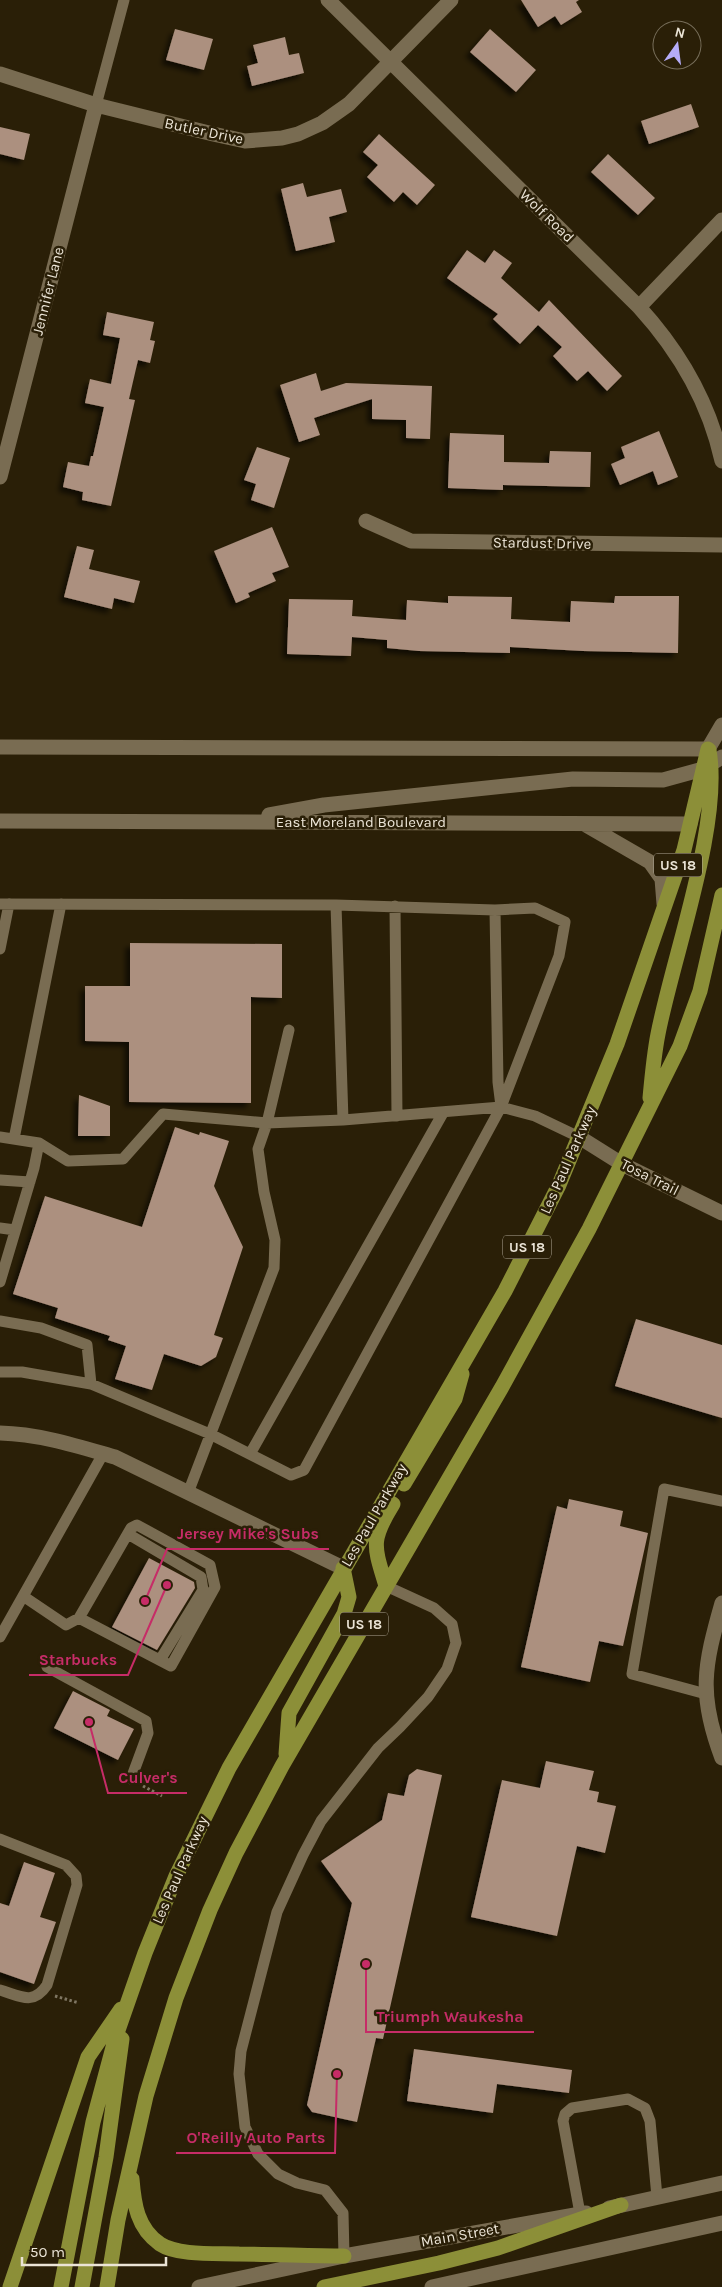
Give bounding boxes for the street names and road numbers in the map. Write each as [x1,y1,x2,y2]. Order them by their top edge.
street label: Butler Drive [163,114,245,148]
street label: Wolf Road [516,186,578,246]
street label: Jennifer Lane [28,245,68,337]
street label: Stardust Drive [493,533,591,553]
street label: East Moreland Boulevard [276,813,446,831]
road number: US 18 [654,854,702,876]
street label: Les Paul Parkway [536,1103,600,1217]
street label: Tosa Trail [618,1155,682,1199]
road number: US 18 [503,1236,551,1258]
street label: Les Paul Parkway [337,1460,411,1570]
road number: US 18 [340,1612,388,1636]
street label: Les Paul Parkway [148,1813,212,1927]
street label: Main Street [419,2219,501,2251]

